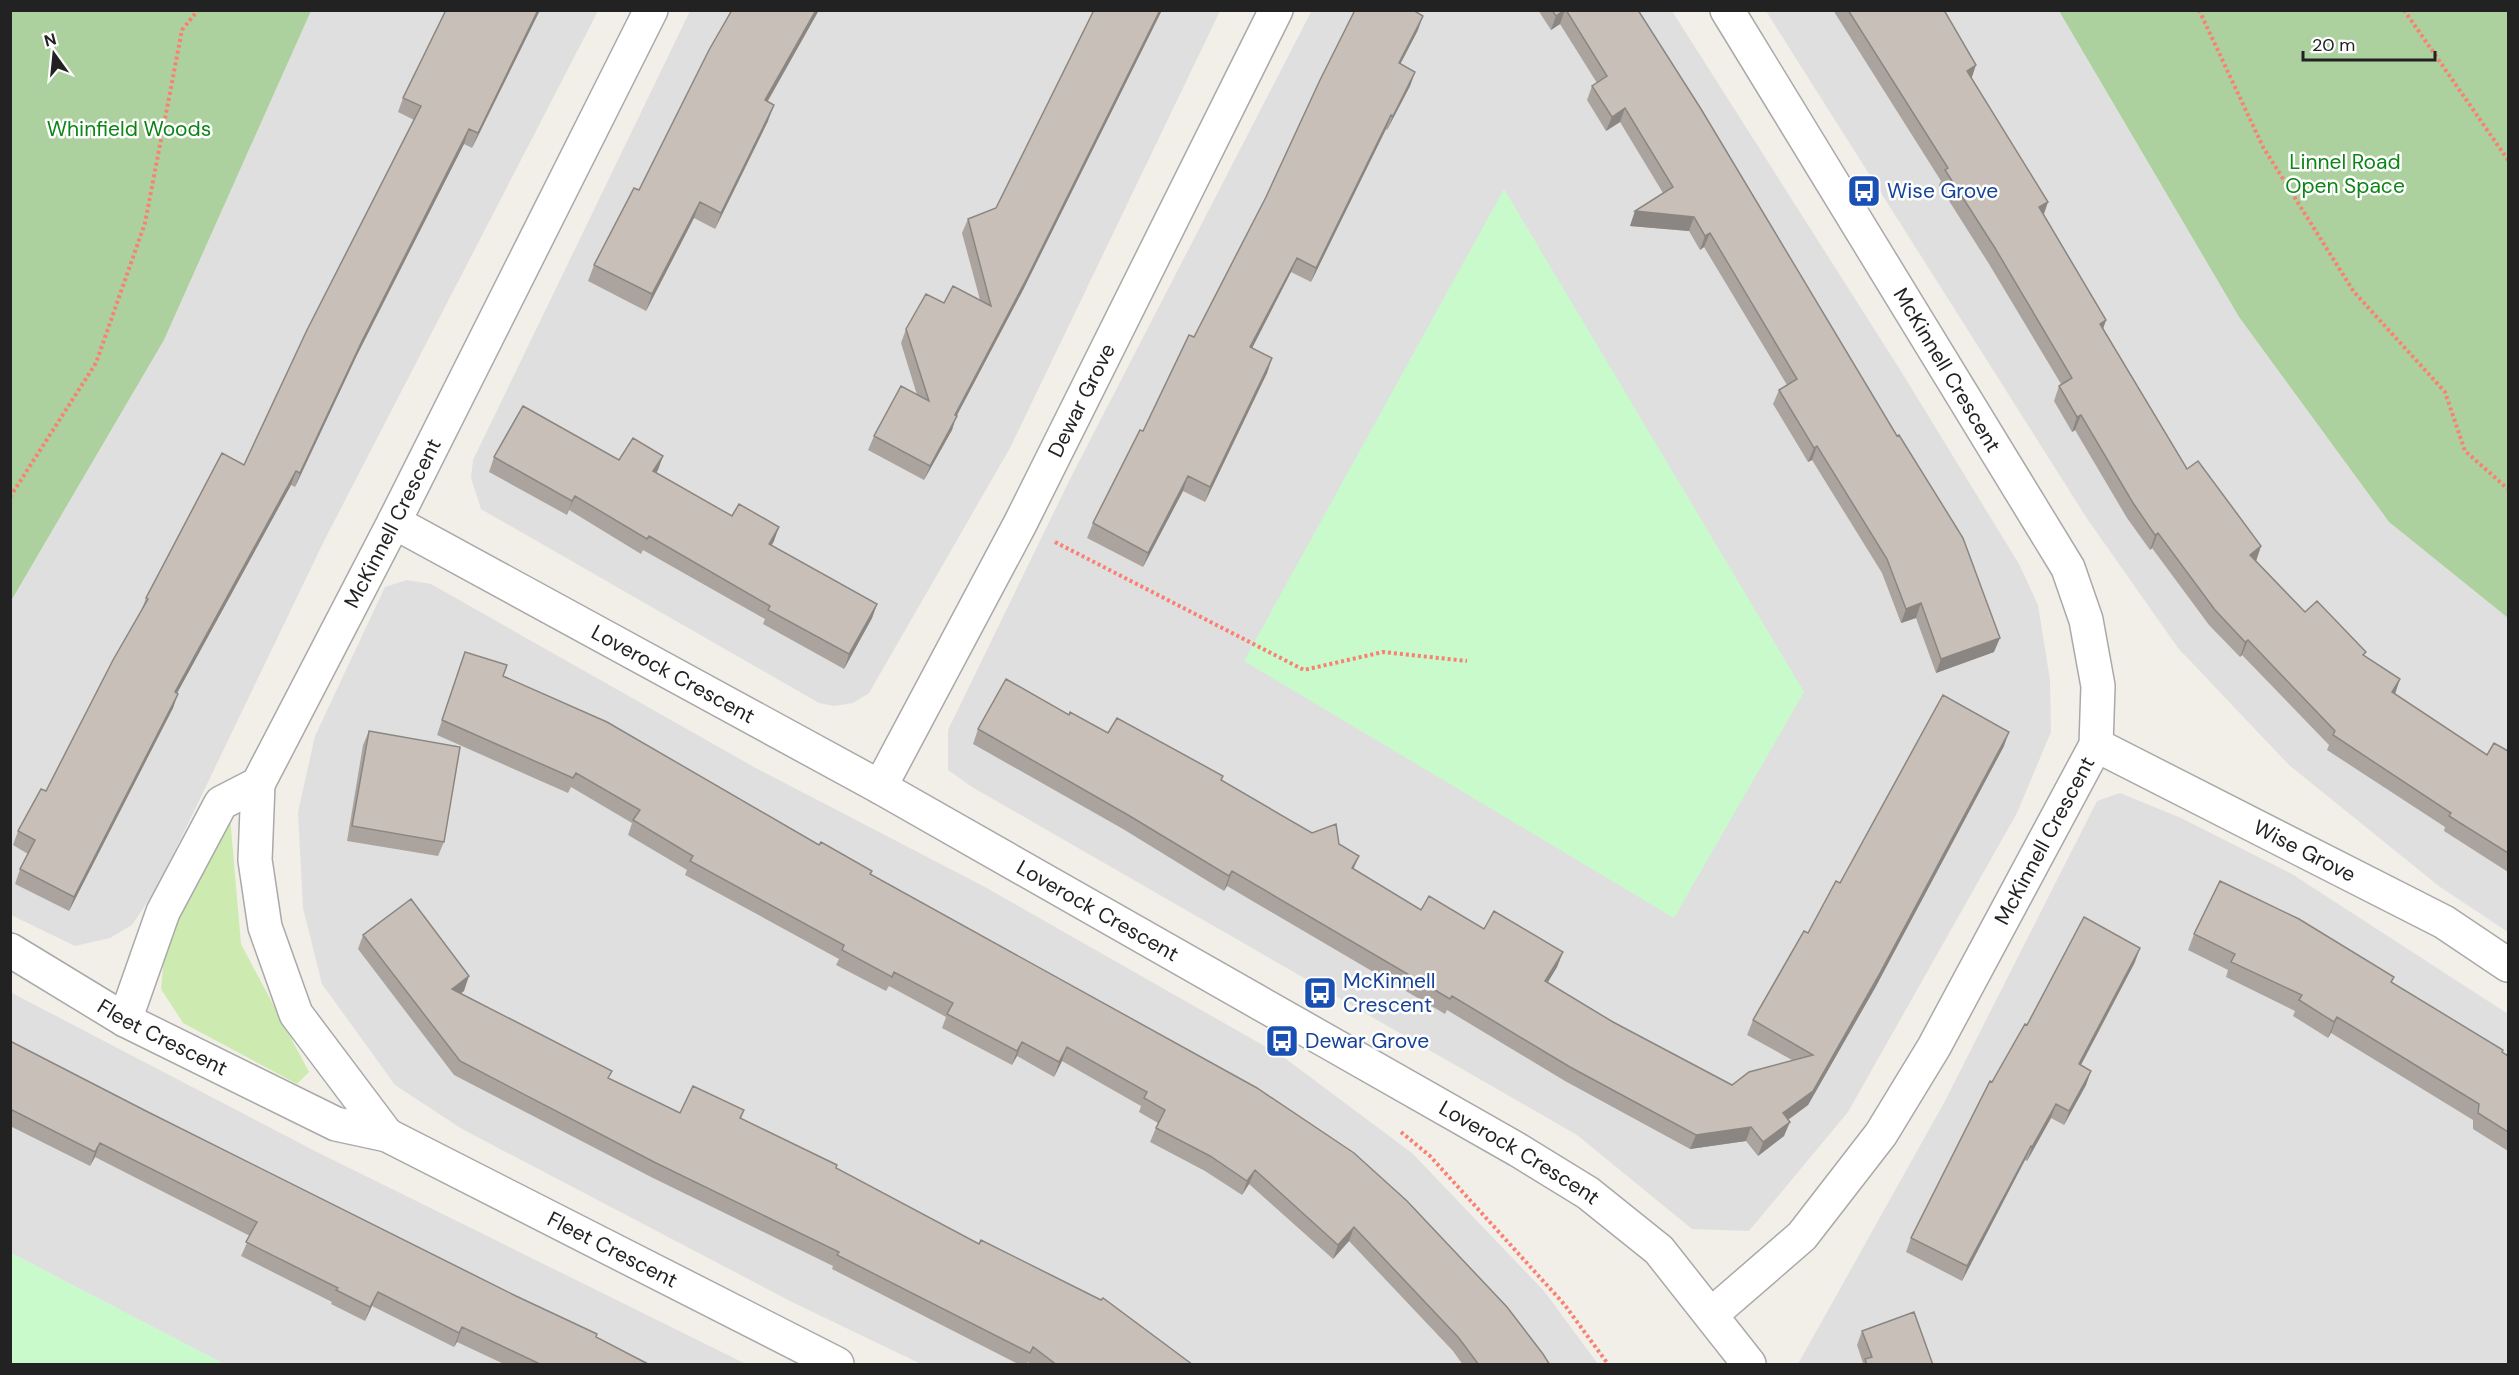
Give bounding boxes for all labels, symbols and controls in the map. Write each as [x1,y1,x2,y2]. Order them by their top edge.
north arrow [24,24,84,84]
scale bar [2303,24,2435,62]
text: N [42,28,59,52]
text: 20 m [2312,33,2355,57]
park label: Whinfield Woods [47,115,211,143]
park label: Linnel Road Open Space [2285,148,2405,200]
bus stop icon: Wise Grove [1846,173,1882,209]
place label: Wise Grove [1887,177,1998,205]
street label: McKinnell Crescent [1887,283,2007,457]
street label: Dewar Grove [1041,339,1122,462]
street label: McKinnell Crescent [338,434,448,613]
street label: Loverock Crescent [586,618,760,730]
street label: McKinnell Crescent [1988,752,2101,930]
street label: Wise Grove [2249,813,2361,889]
street label: Loverock Crescent [1012,854,1184,968]
place label: McKinnell Crescent [1343,967,1435,1019]
bus stop icon: McKinnell Crescent [1302,975,1338,1011]
street label: Fleet Crescent [92,993,232,1082]
bus stop icon: Dewar Grove [1264,1023,1300,1059]
place label: Dewar Grove [1305,1027,1429,1055]
street label: Loverock Crescent [1434,1094,1606,1211]
street label: Fleet Crescent [543,1205,682,1295]

